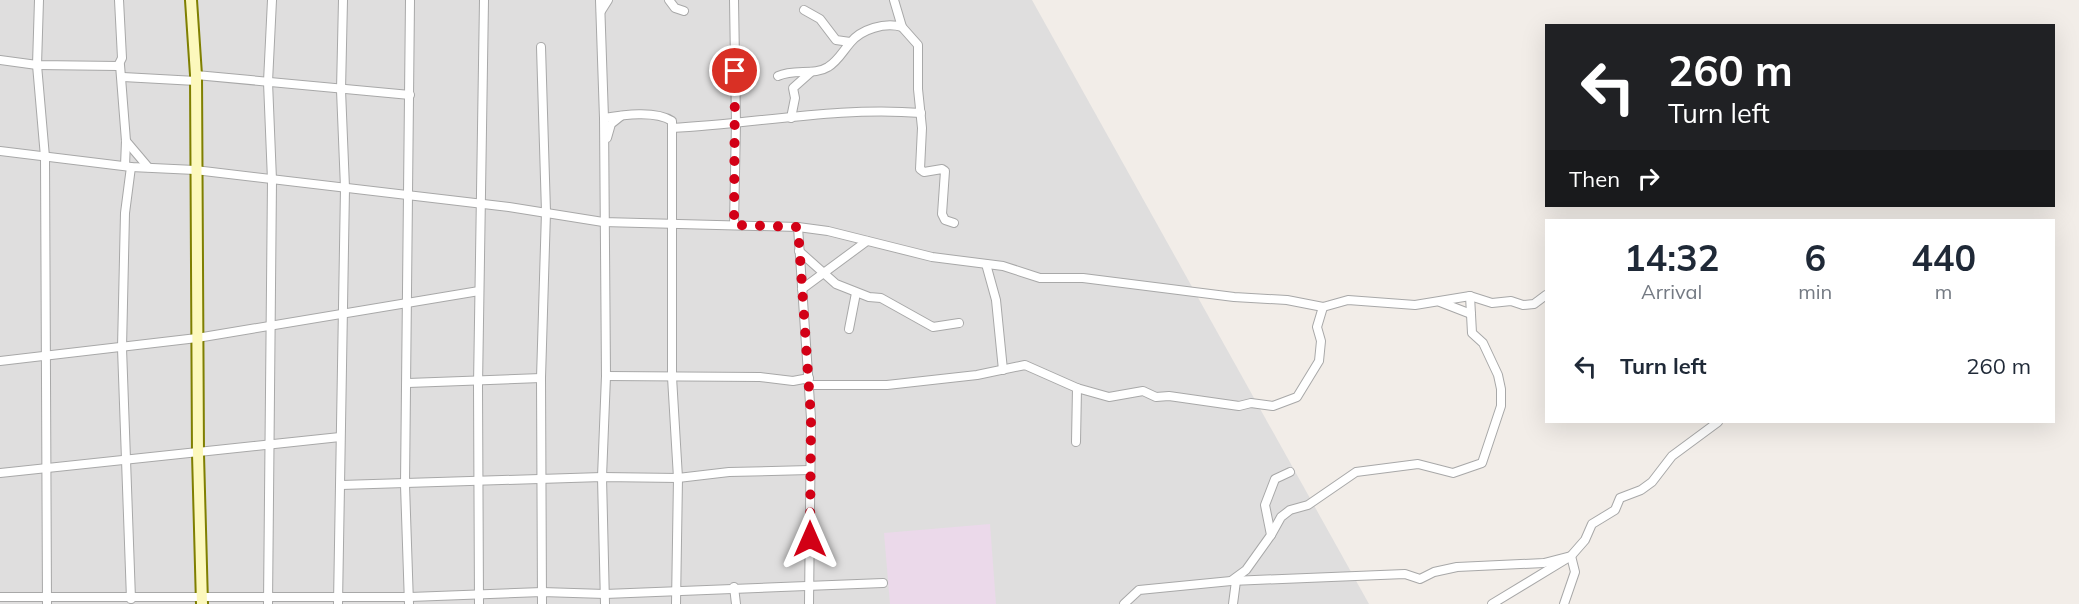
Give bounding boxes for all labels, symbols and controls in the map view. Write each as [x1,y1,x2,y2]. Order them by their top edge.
text: 260 m [1668,44,1793,97]
pin [709,45,760,96]
icon: left [1569,48,1647,126]
icon: arrive [718,54,751,87]
text: Turn left [1668,96,1770,130]
icon: right [1632,162,1665,195]
text: Then [1569,165,1620,193]
text: 14:32 [1624,235,1719,280]
text: 6 [1804,235,1826,280]
text: 440 [1911,235,1976,280]
text: Arrival [1641,279,1702,304]
text: min [1798,279,1832,304]
text: m [1935,279,1952,304]
icon: left [1569,350,1602,383]
text: Turn left [1620,352,1707,380]
text: 260 m [1966,352,2031,380]
position arrow [778,507,842,571]

